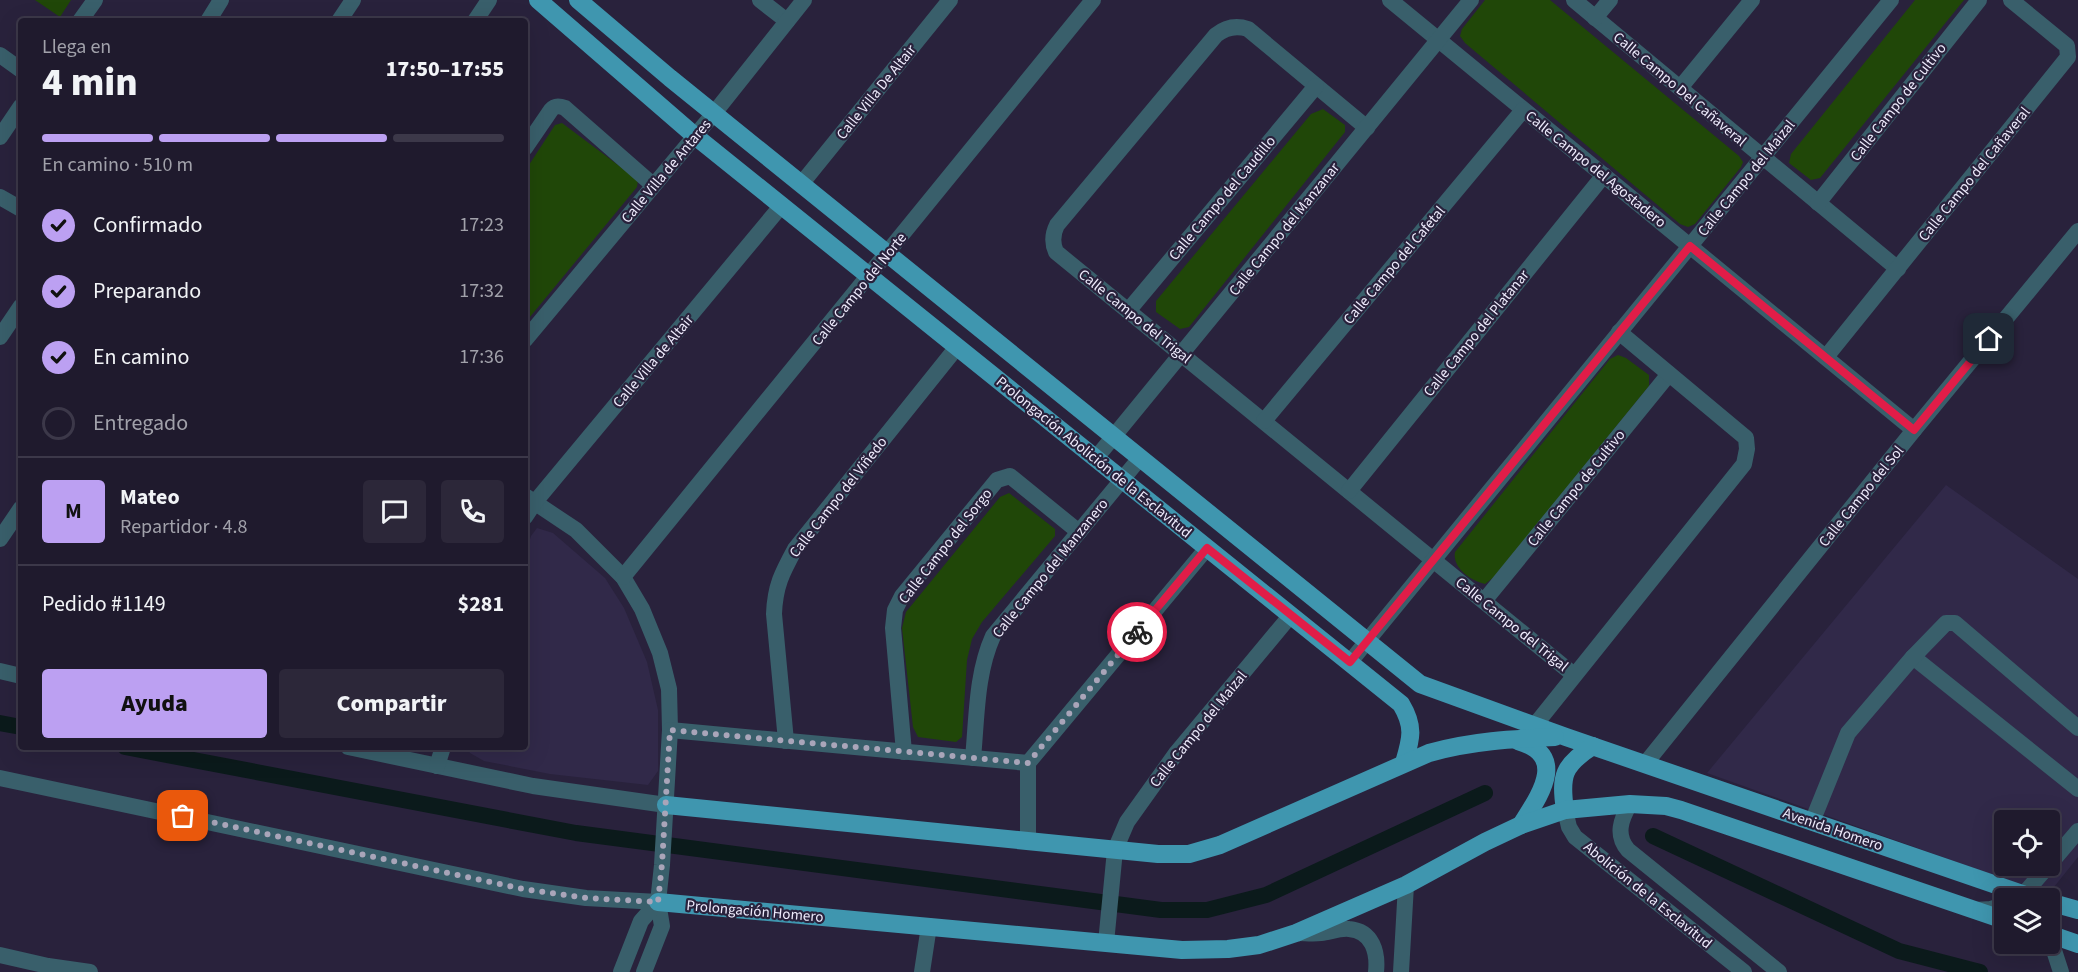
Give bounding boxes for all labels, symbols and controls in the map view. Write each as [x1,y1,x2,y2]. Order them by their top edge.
street label: Calle Campo Del Cañaveral [1608,27,1751,152]
text: Llega en [42,33,111,61]
street label: Calle Campo de Cultivo [1845,39,1951,166]
street label: Calle Villa De Altair [832,40,922,144]
text: 17:50–17:55 [386,53,504,85]
text: 4 min [42,55,138,111]
street label: Calle Campo del Cañaveral [1914,103,2035,246]
street label: Calle Campo del Agostadero [1521,106,1671,233]
street label: Calle Villa de Antares [617,115,716,228]
street label: Calle Campo del Maizal [1693,115,1800,241]
street label: Calle Campo del Caudillo [1164,131,1281,265]
text: En camino · 510 m [42,151,193,179]
street label: Calle Campo del Manzanar [1224,158,1345,300]
street label: Calle Campo del Cafetal [1339,202,1450,329]
icon: check [42,209,75,242]
text: Confirmado [93,209,202,241]
text: 17:23 [459,211,504,239]
street label: Calle Campo del Norte [807,228,912,350]
street label: Calle Campo del Trigal [1074,264,1196,369]
street label: Calle Campo del Platanar [1419,265,1535,401]
icon: check [42,275,75,308]
text: Preparando [93,275,201,307]
text: 17:32 [459,277,504,305]
street label: Calle Villa de Altair [608,310,699,412]
pin [1963,313,2014,364]
icon: home [1972,322,2005,355]
icon: check [42,341,75,374]
text: En camino [93,341,190,373]
text: 17:36 [459,343,504,371]
street label: Prolongación Abolición de la Esclavitud [991,372,1196,543]
text: Entregado [93,407,188,439]
street label: Calle Campo de Cultivo [1523,425,1630,551]
street label: Calle Campo del Viñedo [784,432,892,562]
street label: Calle Campo del Sol [1814,441,1909,551]
button: chat [363,480,426,543]
button: phone [441,480,504,543]
text: Mateo [120,481,180,513]
street label: Calle Campo del Sorgo [894,484,997,609]
street label: Calle Campo del Manzanero [988,494,1113,643]
text: M [65,495,82,527]
text: Repartidor · 4.8 [120,513,247,541]
street label: Calle Campo del Trigal [1451,572,1573,677]
text: Pedido #1149 [42,588,166,620]
text: $281 [458,588,504,620]
courier [1107,602,1167,662]
icon: bike [1121,616,1154,649]
street label: Calle Campo del Maizal [1145,666,1252,792]
button: Ayuda [42,669,267,738]
button: Compartir [279,669,504,738]
pin [157,790,208,841]
icon: bag [166,799,199,832]
street label: Avenida Homero [1780,803,1886,856]
map controls [1994,810,2060,954]
button: locate [1994,810,2060,876]
street label: Abolición de la Esclavitud [1579,837,1716,954]
button: layers [1994,888,2060,954]
street label: Prolongación Homero [686,895,824,928]

